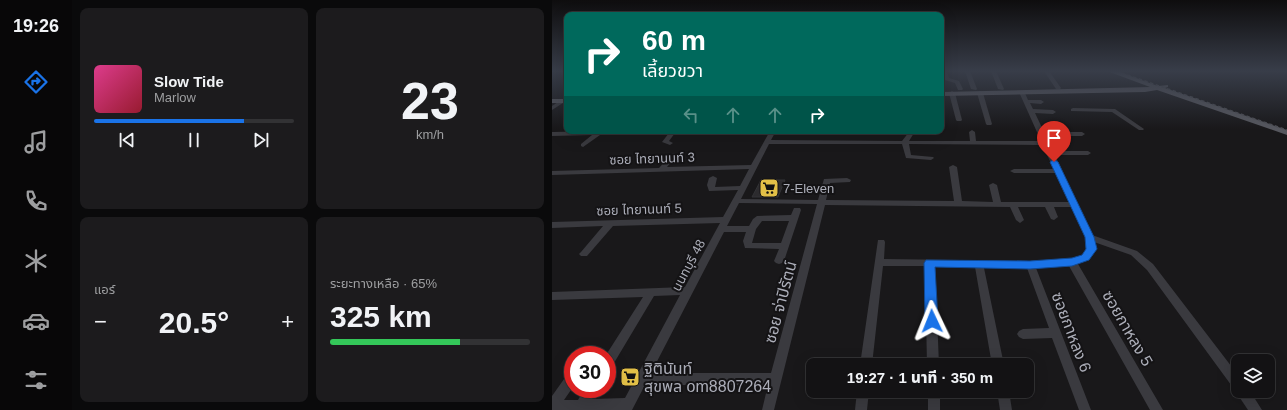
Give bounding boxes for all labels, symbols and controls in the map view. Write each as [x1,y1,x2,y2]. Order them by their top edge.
text: 19:26 [13,16,59,36]
text: 60 m [642,25,706,56]
icon: right [576,28,628,80]
text: เลี้ยวขวา [642,61,703,81]
icon: directions [22,68,50,96]
text: 23 [401,72,459,130]
text: Slow Tide [154,73,224,90]
text: Marlow [154,90,196,105]
icon: left [680,104,702,126]
icon: ahead [722,104,744,126]
icon: ahead [764,104,786,126]
icon: right [806,104,828,126]
pin [1037,121,1071,162]
text: km/h [416,127,444,142]
icon: arrive [1043,127,1065,149]
icon: music [22,128,50,156]
icon: previous [116,129,138,151]
icon: pause [183,129,205,151]
icon: next [250,129,272,151]
street label: ซอย ไทยานนท์ 3 [609,150,695,167]
supermarket icon: 7-Eleven [758,177,780,199]
place label: 7-Eleven [783,181,834,196]
icon: phone [22,187,50,215]
street label: ซอย ไทยานนท์ 5 [596,201,682,218]
street label: นนทบุรี 48 [669,237,708,294]
icon: climate [22,247,50,275]
street label: ซอย จ่าปิรัตน์ [761,259,800,345]
text: ระยะทางเหลือ · 65% [330,276,437,291]
text: แอร์ [94,282,115,297]
street label: ซอยกาหลง 5 [1099,288,1156,369]
street label: ซอยกาหลง 6 [1049,290,1095,375]
text: 325 km [330,300,432,333]
position arrow [911,300,953,342]
text: 20.5° [159,306,229,339]
icon: car [22,307,50,335]
text: − [94,309,107,334]
text: + [281,309,294,334]
speed limit sign: 30 [564,346,616,398]
map controls [1231,354,1275,398]
button: layers [1231,354,1275,398]
place label: ฐิตินันท์ สุขพล om8807264 [644,360,771,396]
icon: filters [22,366,50,394]
supermarket icon: ฐิตินันท์ สุขพล om8807264 [619,366,641,388]
text: 19:27 · 1 นาที · 350 m [847,369,993,386]

